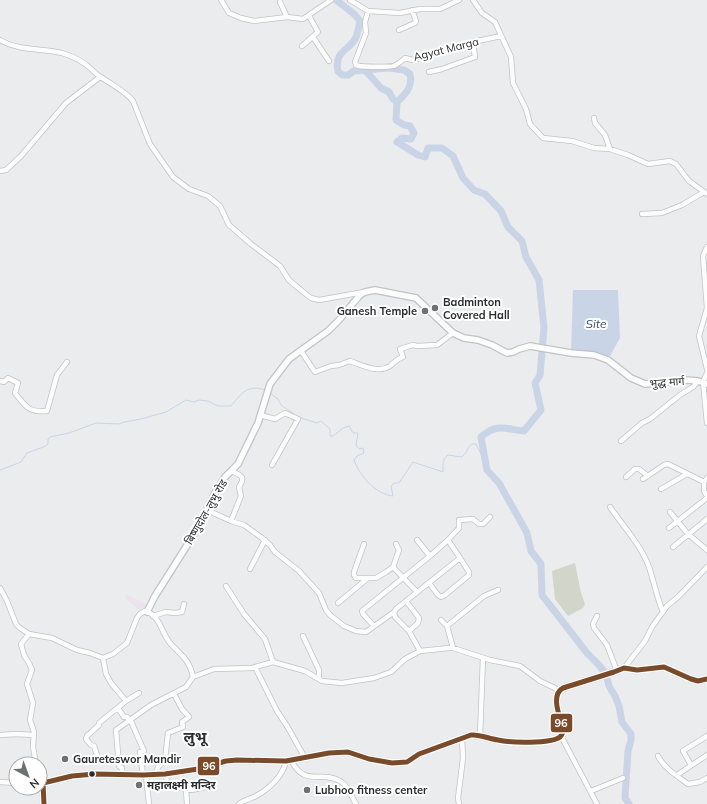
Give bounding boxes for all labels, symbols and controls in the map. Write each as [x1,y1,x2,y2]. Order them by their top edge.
street label: Agyat Marga [412,34,480,64]
place label: Badminton Covered Hall [443,295,510,322]
marker: Badminton Covered Hall [430,303,440,313]
place label: Ganesh Temple [337,304,417,318]
marker: Ganesh Temple [420,306,430,316]
water label: Site [585,316,607,331]
street label: भुद्ध मार्ग [649,374,686,390]
street label: बिष्णुदोल-लुभु रोड [182,477,230,547]
line badge: 96 [550,713,573,733]
text: 96 [554,716,568,730]
district label: लुभू [184,727,208,747]
place label: Gaureteswor Mandir [73,752,181,766]
marker: Gaureteswor Mandir [60,754,70,764]
north arrow [8,756,48,796]
line badge: 96 [197,756,220,776]
text: 96 [202,759,216,773]
unlabelled marker [87,769,97,779]
text: N [27,776,42,792]
place label: महालक्ष्मी मन्दिर [147,778,217,792]
marker: महालक्ष्मी मन्दिर [134,780,144,790]
place label: Lubhoo fitness center [315,783,428,797]
marker: Lubhoo fitness center [302,785,312,795]

